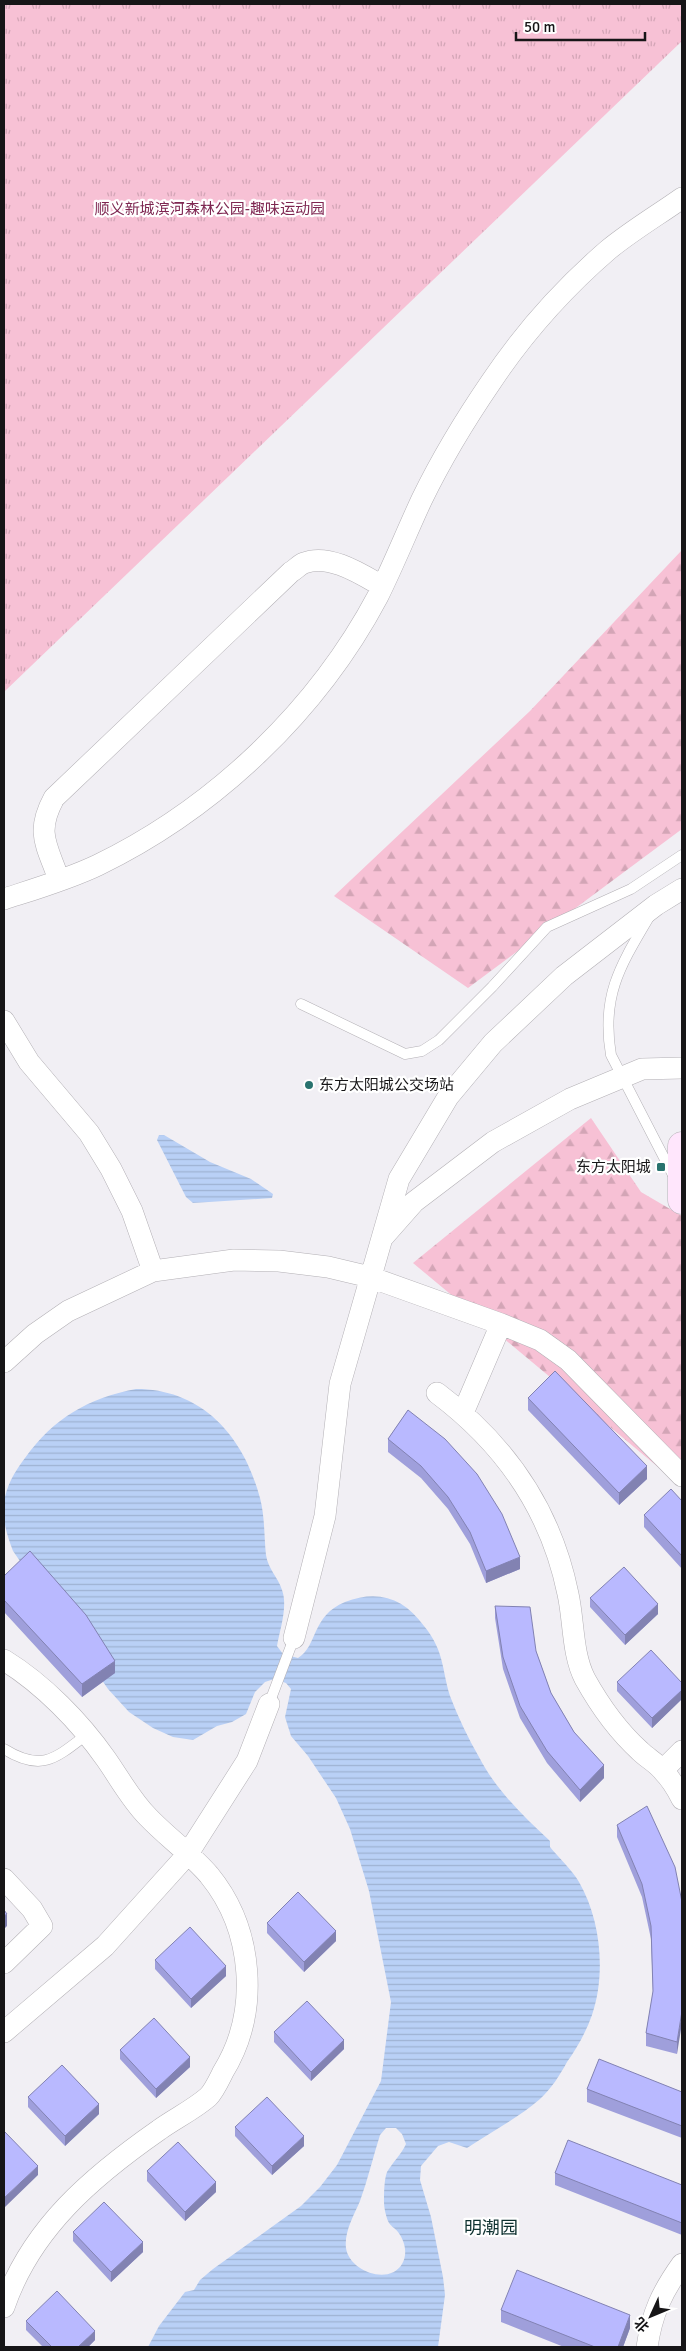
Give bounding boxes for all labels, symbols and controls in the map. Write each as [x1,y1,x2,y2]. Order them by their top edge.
scale bar [516,10,645,42]
text: 50 m [524,18,555,36]
park label: 顺义新城滨河森林公园-趣味运动园 [95,200,325,218]
place label: 东方太阳城公交场站 [319,1076,454,1094]
marker: 东方太阳城公交场站 [303,1079,315,1091]
place label: 东方太阳城 [576,1158,651,1176]
marker: 东方太阳城 [655,1161,667,1173]
district label: 明潮园 [464,2217,518,2239]
north arrow [626,2291,676,2341]
text: 北 [631,2314,653,2336]

